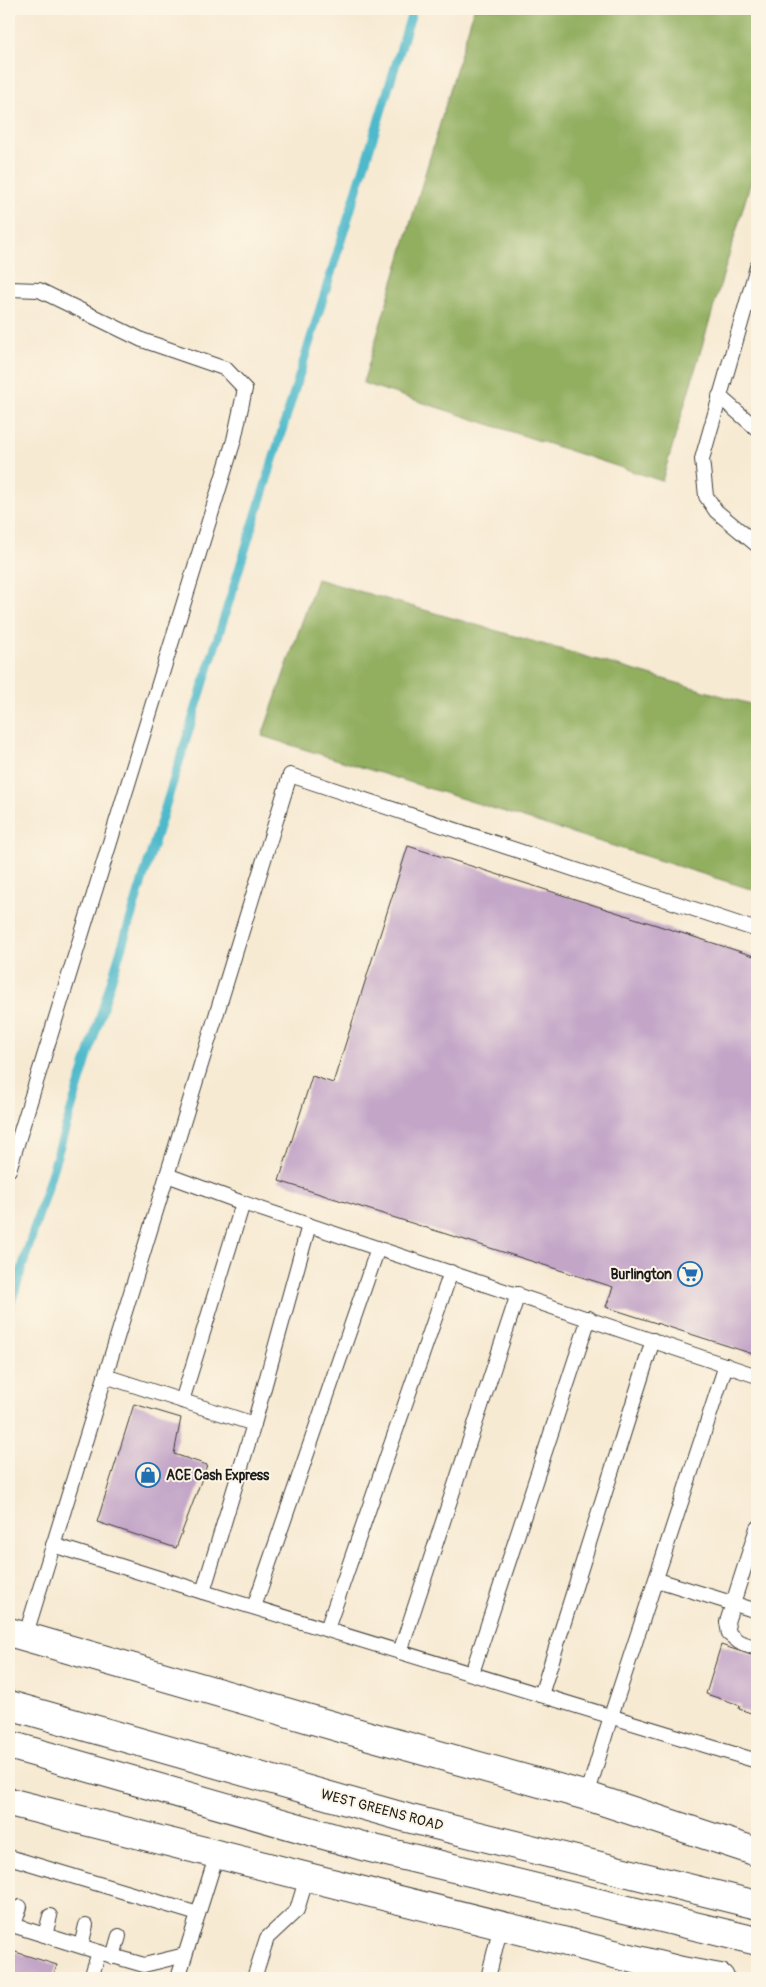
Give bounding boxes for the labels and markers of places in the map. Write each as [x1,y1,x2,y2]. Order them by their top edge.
supermarket icon: Burlington [677,1261,703,1287]
place label: Burlington [610,1266,672,1283]
shop icon: ACE Cash Express [135,1462,161,1488]
place label: ACE Cash Express [166,1467,270,1484]

